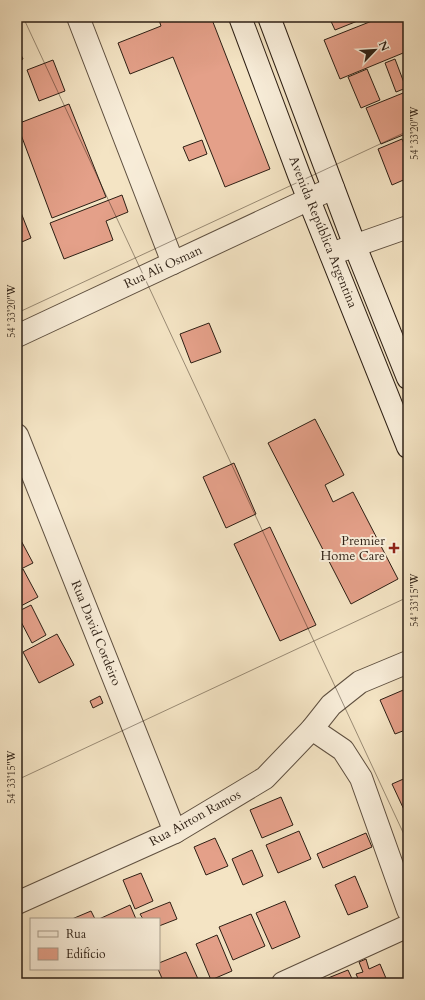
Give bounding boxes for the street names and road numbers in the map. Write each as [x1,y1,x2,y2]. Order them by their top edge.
street label: Avenida República Argentina [284,153,362,311]
street label: Rua Ali Osman [121,241,206,293]
street label: Rua David Cordeiro [67,578,125,688]
street label: Rua Airton Ramos [146,785,244,851]

